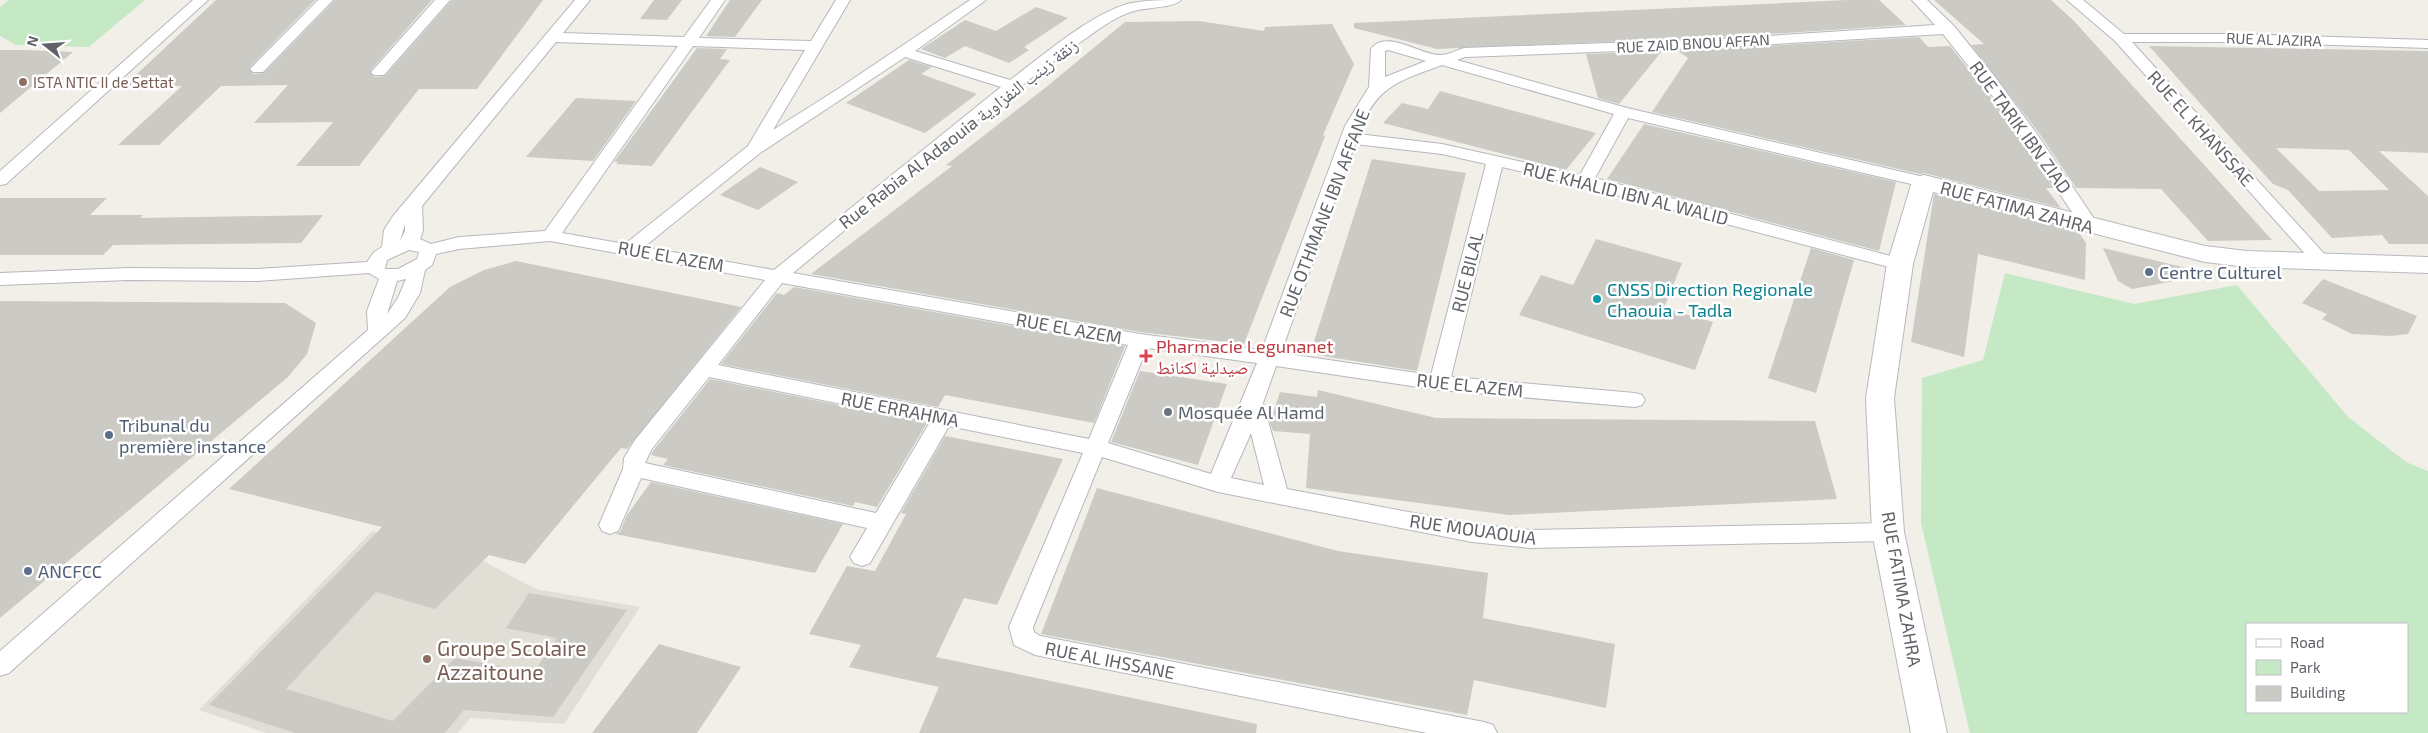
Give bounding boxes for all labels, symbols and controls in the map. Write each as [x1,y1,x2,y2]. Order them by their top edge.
north arrow [20,20,70,70]
street label: RUE AL JAZIRA [2226,28,2323,50]
street label: RUE ZAID BNOU AFFAN [1616,30,1770,56]
street label: Rue Rabia Al Adaouia زنقة زينب النفزاوية [834,33,1082,234]
text: N [22,34,42,48]
street label: RUE TARIK IBN ZIAD [1966,56,2076,198]
street label: RUE EL KHANSSAE [2143,66,2259,190]
place label: ISTA NTIC II de Settat [33,73,174,91]
marker: ISTA NTIC II de Settat [17,76,29,88]
street label: RUE OTHMANE IBN AFFANE [1274,106,1374,320]
street label: RUE KHALID IBN AL WALID [1521,157,1731,229]
street label: RUE FATIMA ZAHRA [1938,176,2097,238]
street label: RUE BILAL [1446,229,1488,315]
street label: RUE EL AZEM [616,236,726,276]
place label: Centre Culturel [2159,261,2282,283]
marker: Centre Culturel [2143,266,2155,278]
place label: CNSS Direction Regionale Chaouia - Tadla [1607,278,1813,321]
marker: CNSS Direction Regionale Chaouia - Tadla [1591,293,1603,305]
street label: RUE EL AZEM [1014,308,1124,348]
place label: Pharmacie Legunanet صيدلية لكنانط [1156,335,1333,378]
marker: Pharmacie Legunanet صيدلية لكنانط [1140,350,1152,362]
street label: RUE EL AZEM [1416,368,1524,402]
street label: RUE ERRAHMA [839,387,962,431]
place label: Mosquée Al Hamd [1178,401,1325,423]
marker: Mosquée Al Hamd [1162,406,1174,418]
place label: Tribunal du première instance [119,414,266,457]
marker: Tribunal du première instance [103,429,115,441]
street label: RUE MOUAOUIA [1408,509,1539,549]
street label: RUE FATIMA ZAHRA [1877,509,1927,669]
place label: ANCFCC [38,560,102,582]
marker: ANCFCC [22,565,34,577]
legend [2246,623,2408,713]
text: Road [2290,633,2325,651]
place label: Groupe Scolaire Azzaitoune [437,635,587,684]
street label: RUE AL IHSSANE [1043,637,1177,683]
marker: Groupe Scolaire Azzaitoune [421,653,433,665]
text: Park [2290,658,2321,676]
text: Building [2290,683,2346,701]

